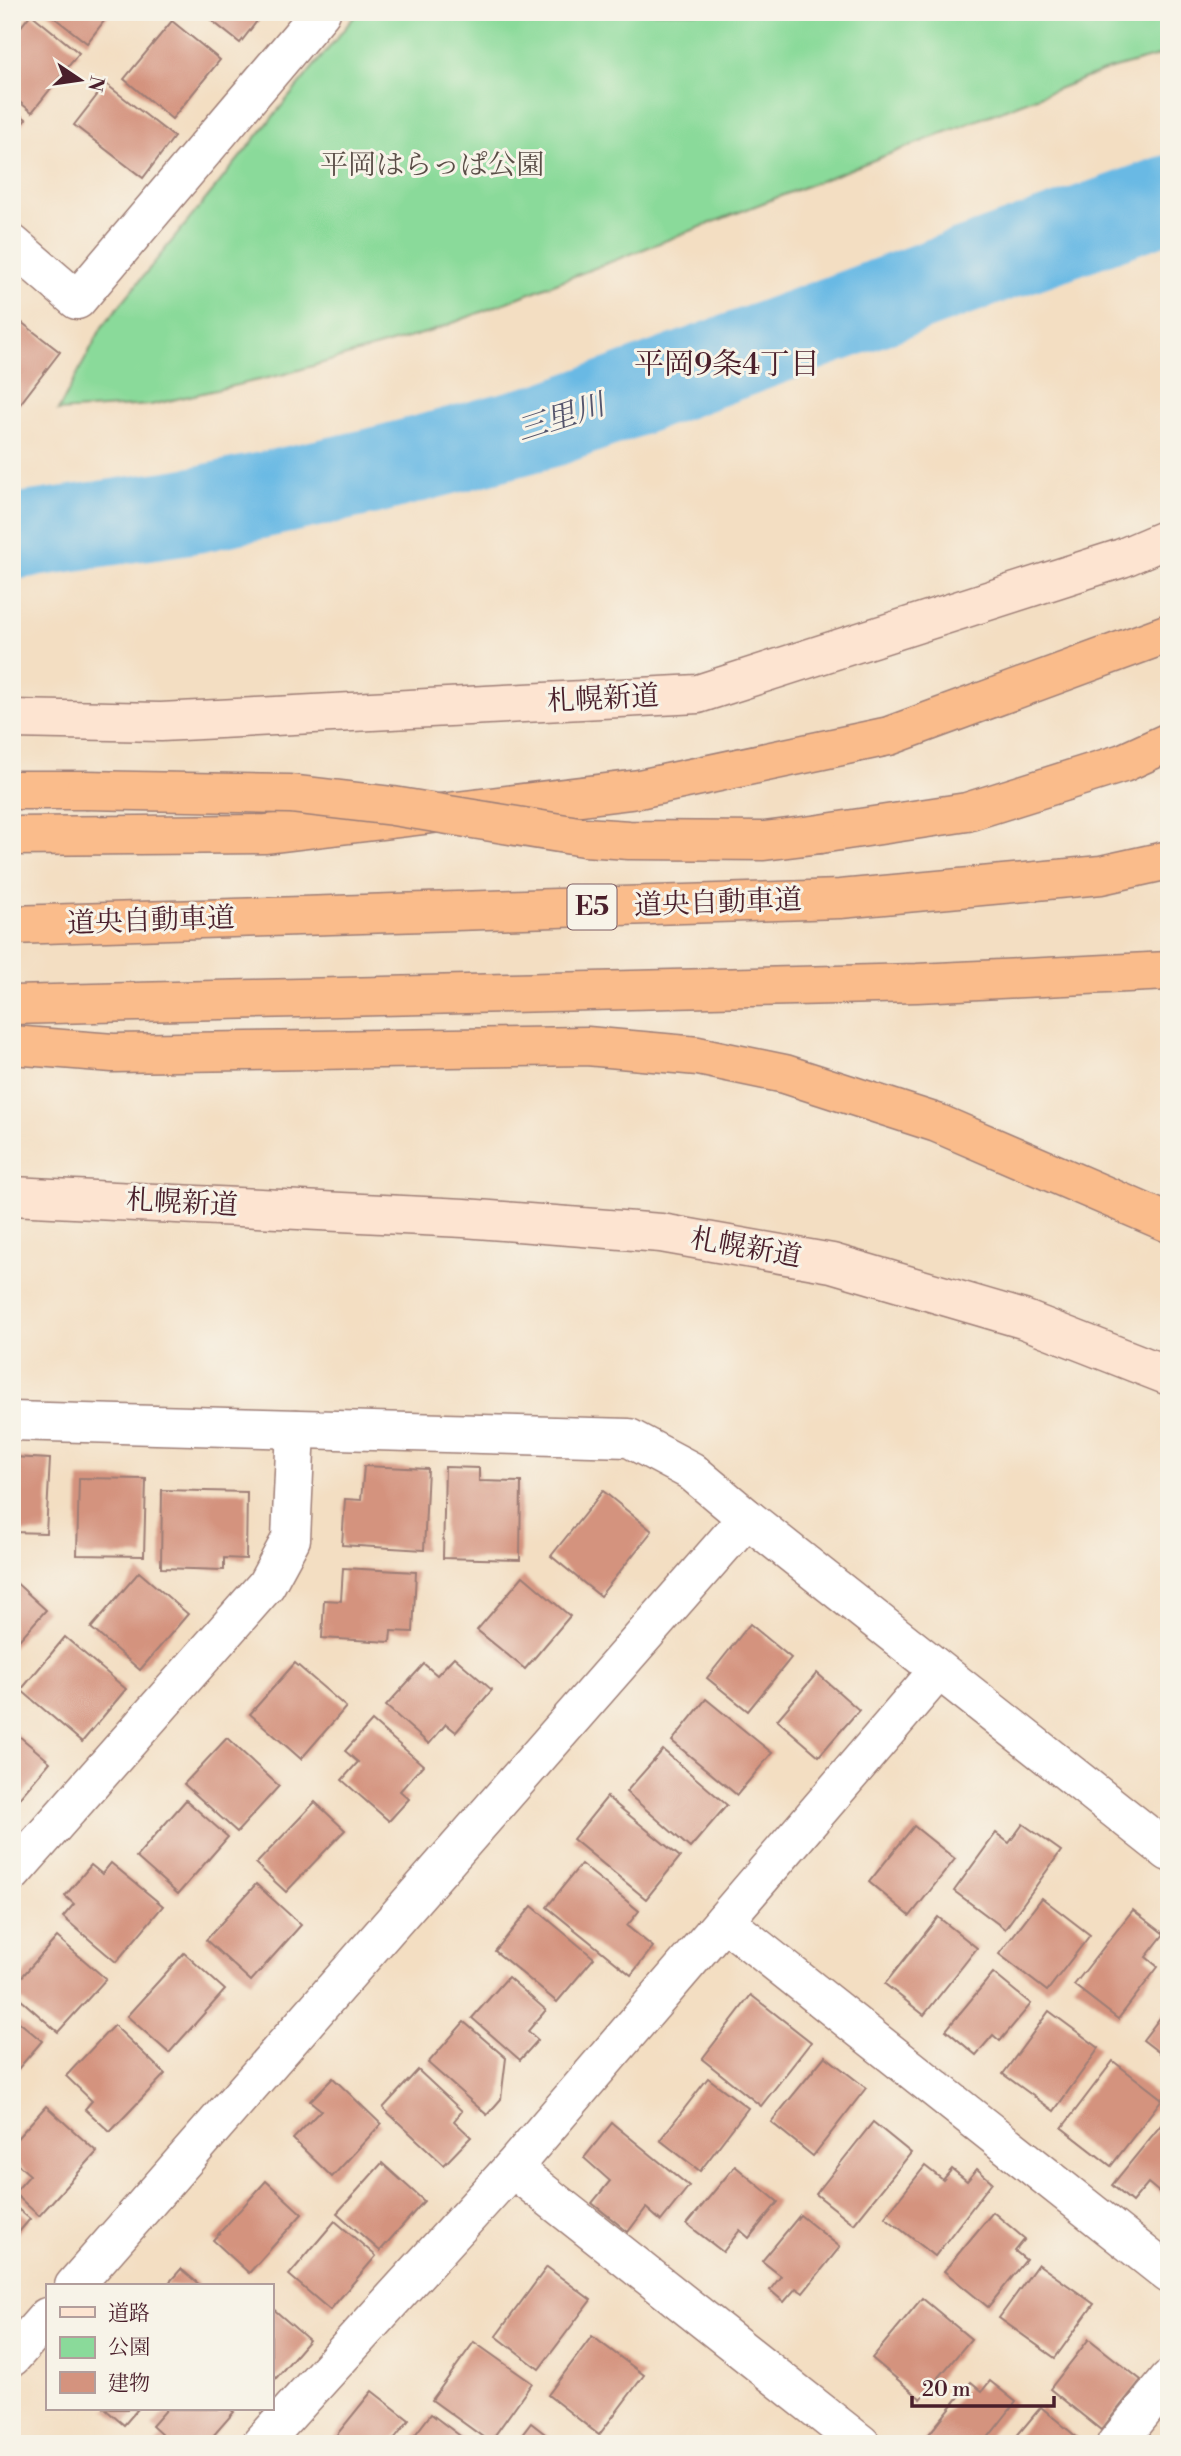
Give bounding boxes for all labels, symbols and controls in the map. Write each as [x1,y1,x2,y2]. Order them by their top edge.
north arrow [46,46,116,116]
text: N [82,74,109,94]
park label: 平岡はらっぱ公園 [320,148,544,183]
district label: 平岡9条4丁目 [634,346,820,384]
water label: 三里川 [512,385,613,450]
street label: 札幌新道 [546,679,660,719]
street label: 道央自動車道 [633,883,803,923]
road number: E5 [568,885,616,930]
street label: 道央自動車道 [66,901,236,941]
street label: 札幌新道 [125,1183,239,1223]
street label: 札幌新道 [688,1221,804,1275]
legend [46,2284,273,2410]
text: 道路 [108,2301,150,2327]
text: 公園 [108,2335,150,2361]
scale bar [912,2365,1053,2409]
text: 建物 [108,2371,150,2397]
text: 20 m [922,2377,971,2403]

